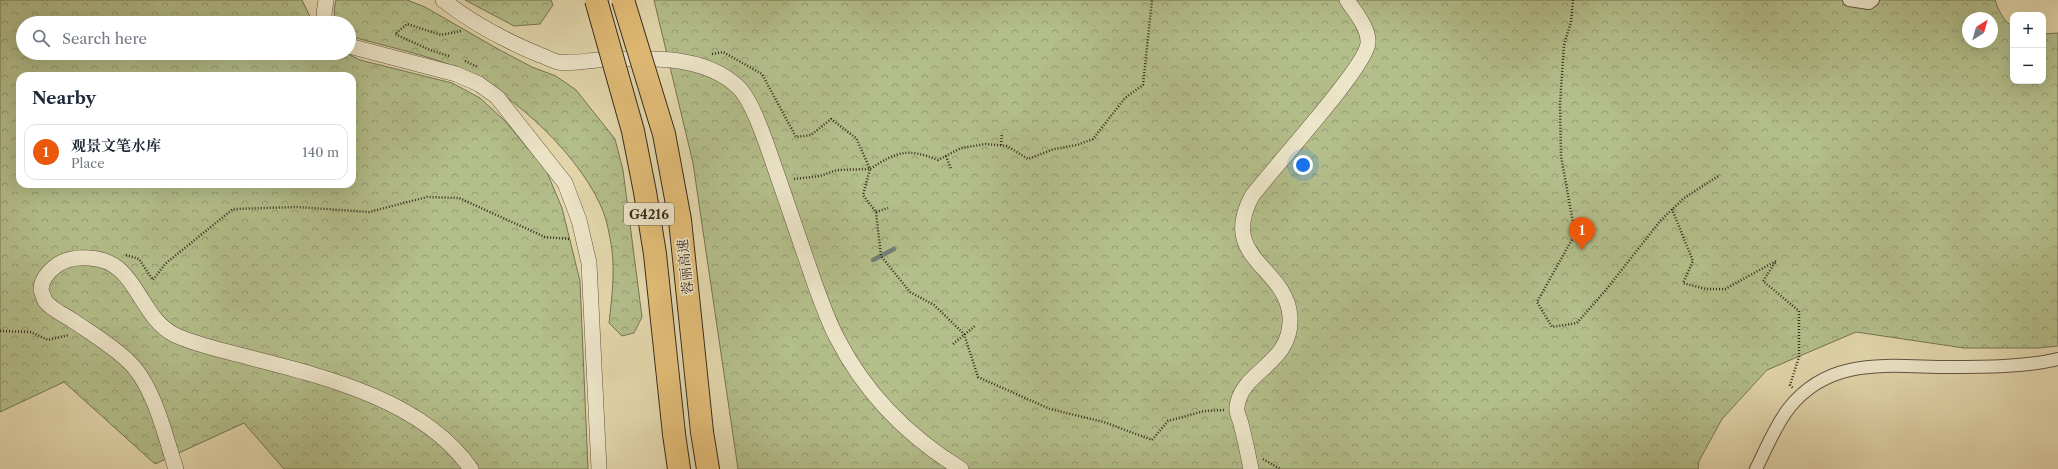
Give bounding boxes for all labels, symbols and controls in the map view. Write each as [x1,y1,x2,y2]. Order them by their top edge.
north arrow [1962,12,1998,48]
map controls [2010,12,2046,84]
button: + [2010,12,2046,48]
search box [16,16,356,60]
icon: search [30,27,52,49]
text: Search here [62,29,147,48]
button: − [2010,48,2046,84]
text: Nearby [32,88,96,108]
text: 观景文笔水库 [71,136,161,155]
text: 1 [43,144,49,160]
text: 140 m [302,144,339,160]
text: Place [71,155,104,171]
your location [1293,155,1313,175]
road number: G4216 [624,203,674,225]
pin: 1 [1569,217,1595,250]
street label: 蓉丽高速 [673,238,697,296]

